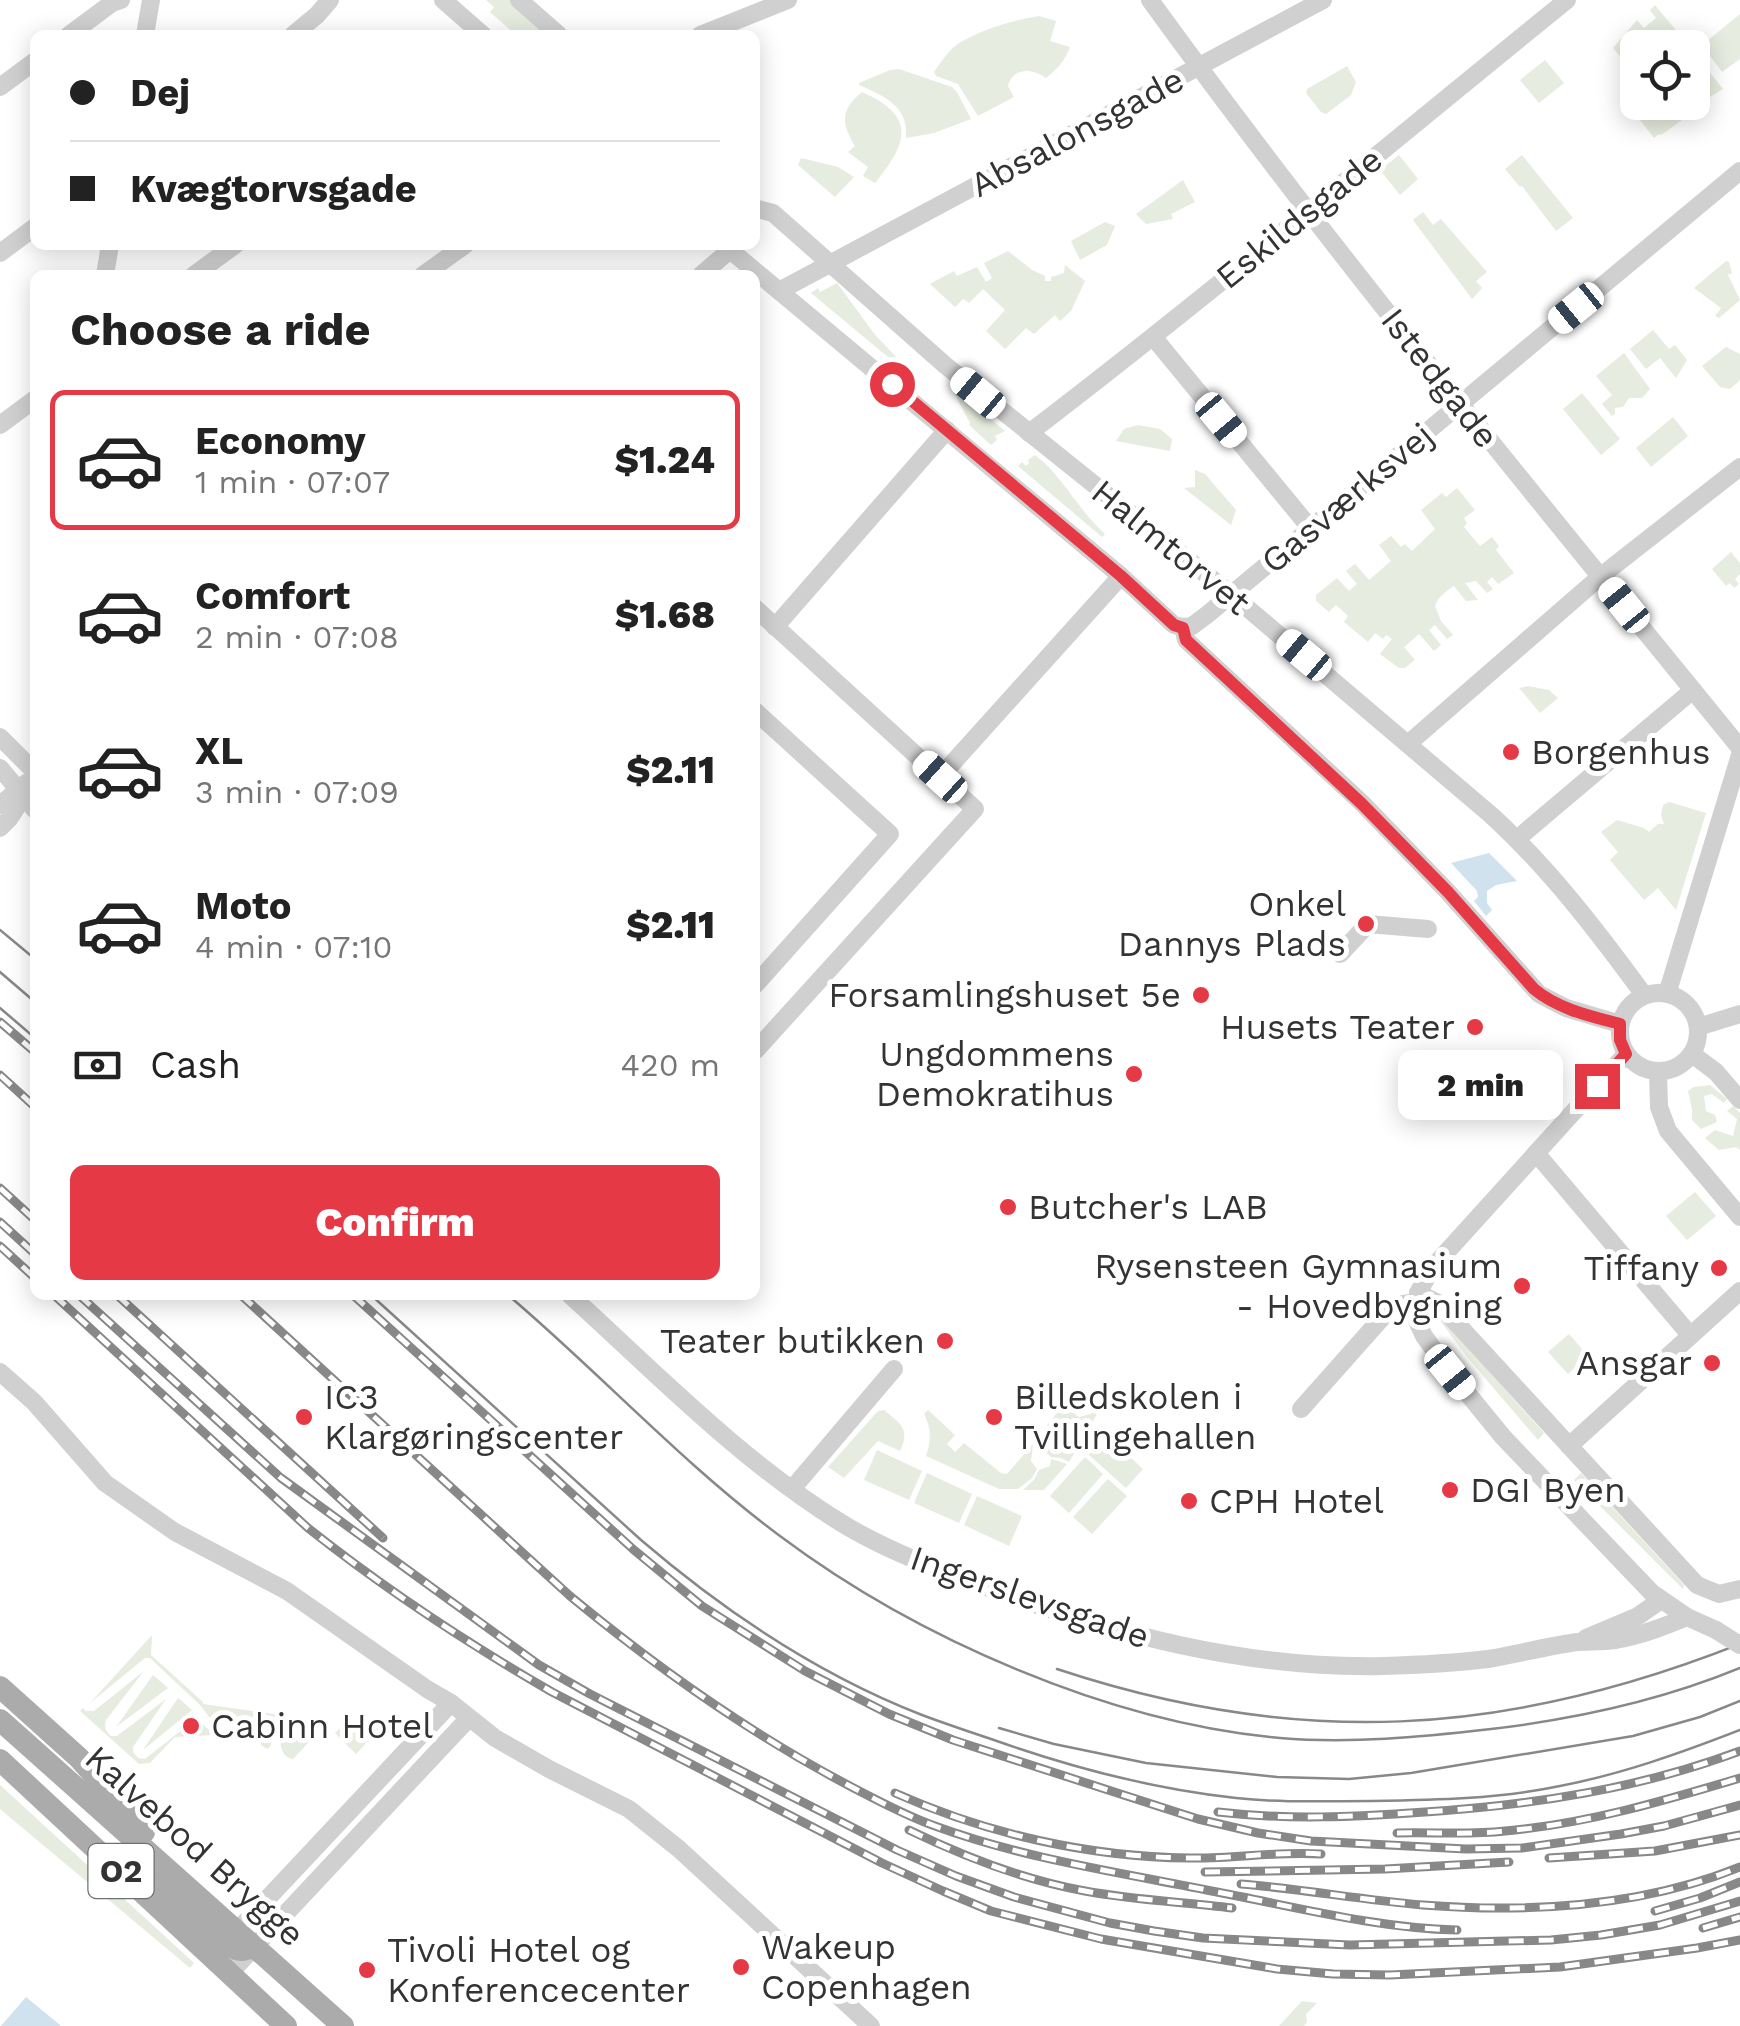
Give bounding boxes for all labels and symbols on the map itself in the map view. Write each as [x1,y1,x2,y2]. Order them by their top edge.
street label: Absalonsgade [963,58,1191,206]
street label: Eskildsgade [1207,138,1391,298]
car [1543,277,1609,339]
street label: Istedgade [1372,300,1508,456]
route start [870,362,915,407]
car [945,362,1011,424]
car [1190,387,1252,453]
street label: Gasværksvej [1252,414,1442,582]
street label: Halmtorvet [1083,470,1259,624]
car [1593,572,1655,638]
car [1271,624,1337,686]
place label: Borgenhus [1531,731,1710,773]
marker: Borgenhus [1500,741,1522,763]
car [908,746,972,808]
place label: Onkel Dannys Plads [1118,883,1346,965]
marker: Onkel Dannys Plads [1355,913,1377,935]
place label: Forsamlingshuset 5e [828,974,1181,1016]
marker: Forsamlingshuset 5e [1190,984,1212,1006]
place label: Husets Teater [1220,1006,1455,1048]
marker: Husets Teater [1464,1016,1486,1038]
place label: Ungdommens Demokratihus [876,1033,1114,1115]
callout: 2 min [1397,1051,1562,1121]
marker: Ungdommens Demokratihus [1123,1063,1145,1085]
route end [1575,1064,1620,1109]
place label: Butcher's LAB [1028,1186,1268,1228]
marker: Butcher's LAB [997,1196,1019,1218]
place label: Rysensteen Gymnasium - Hovedbygning [1094,1245,1502,1327]
place label: Tiffany [1584,1247,1699,1289]
marker: Tiffany [1708,1257,1730,1279]
marker: Rysensteen Gymnasium - Hovedbygning [1511,1275,1533,1297]
place label: Teater butikken [660,1320,925,1362]
marker: Teater butikken [934,1330,956,1352]
car [1419,1339,1481,1405]
place label: Ansgar [1576,1342,1692,1384]
marker: Ansgar [1701,1352,1723,1374]
place label: IC3 Klargøringscenter [324,1376,623,1458]
place label: Billedskolen i Tvillingehallen [1014,1376,1256,1458]
marker: IC3 Klargøringscenter [293,1406,315,1428]
marker: Billedskolen i Tvillingehallen [983,1406,1005,1428]
place label: DGI Byen [1470,1469,1626,1511]
marker: DGI Byen [1439,1479,1461,1501]
place label: CPH Hotel [1209,1480,1384,1522]
marker: CPH Hotel [1178,1490,1200,1512]
street label: Ingerslevsgade [905,1536,1155,1658]
place label: Cabinn Hotel [211,1705,433,1747]
marker: Cabinn Hotel [180,1715,202,1737]
street label: Kalvebod Brygge [77,1737,313,1955]
road number: O2 [88,1844,154,1898]
place label: Wakeup Copenhagen [761,1926,972,2008]
place label: Tivoli Hotel og Konferencecenter [387,1929,690,2011]
marker: Wakeup Copenhagen [730,1956,752,1978]
marker: Tivoli Hotel og Konferencecenter [356,1959,378,1981]

